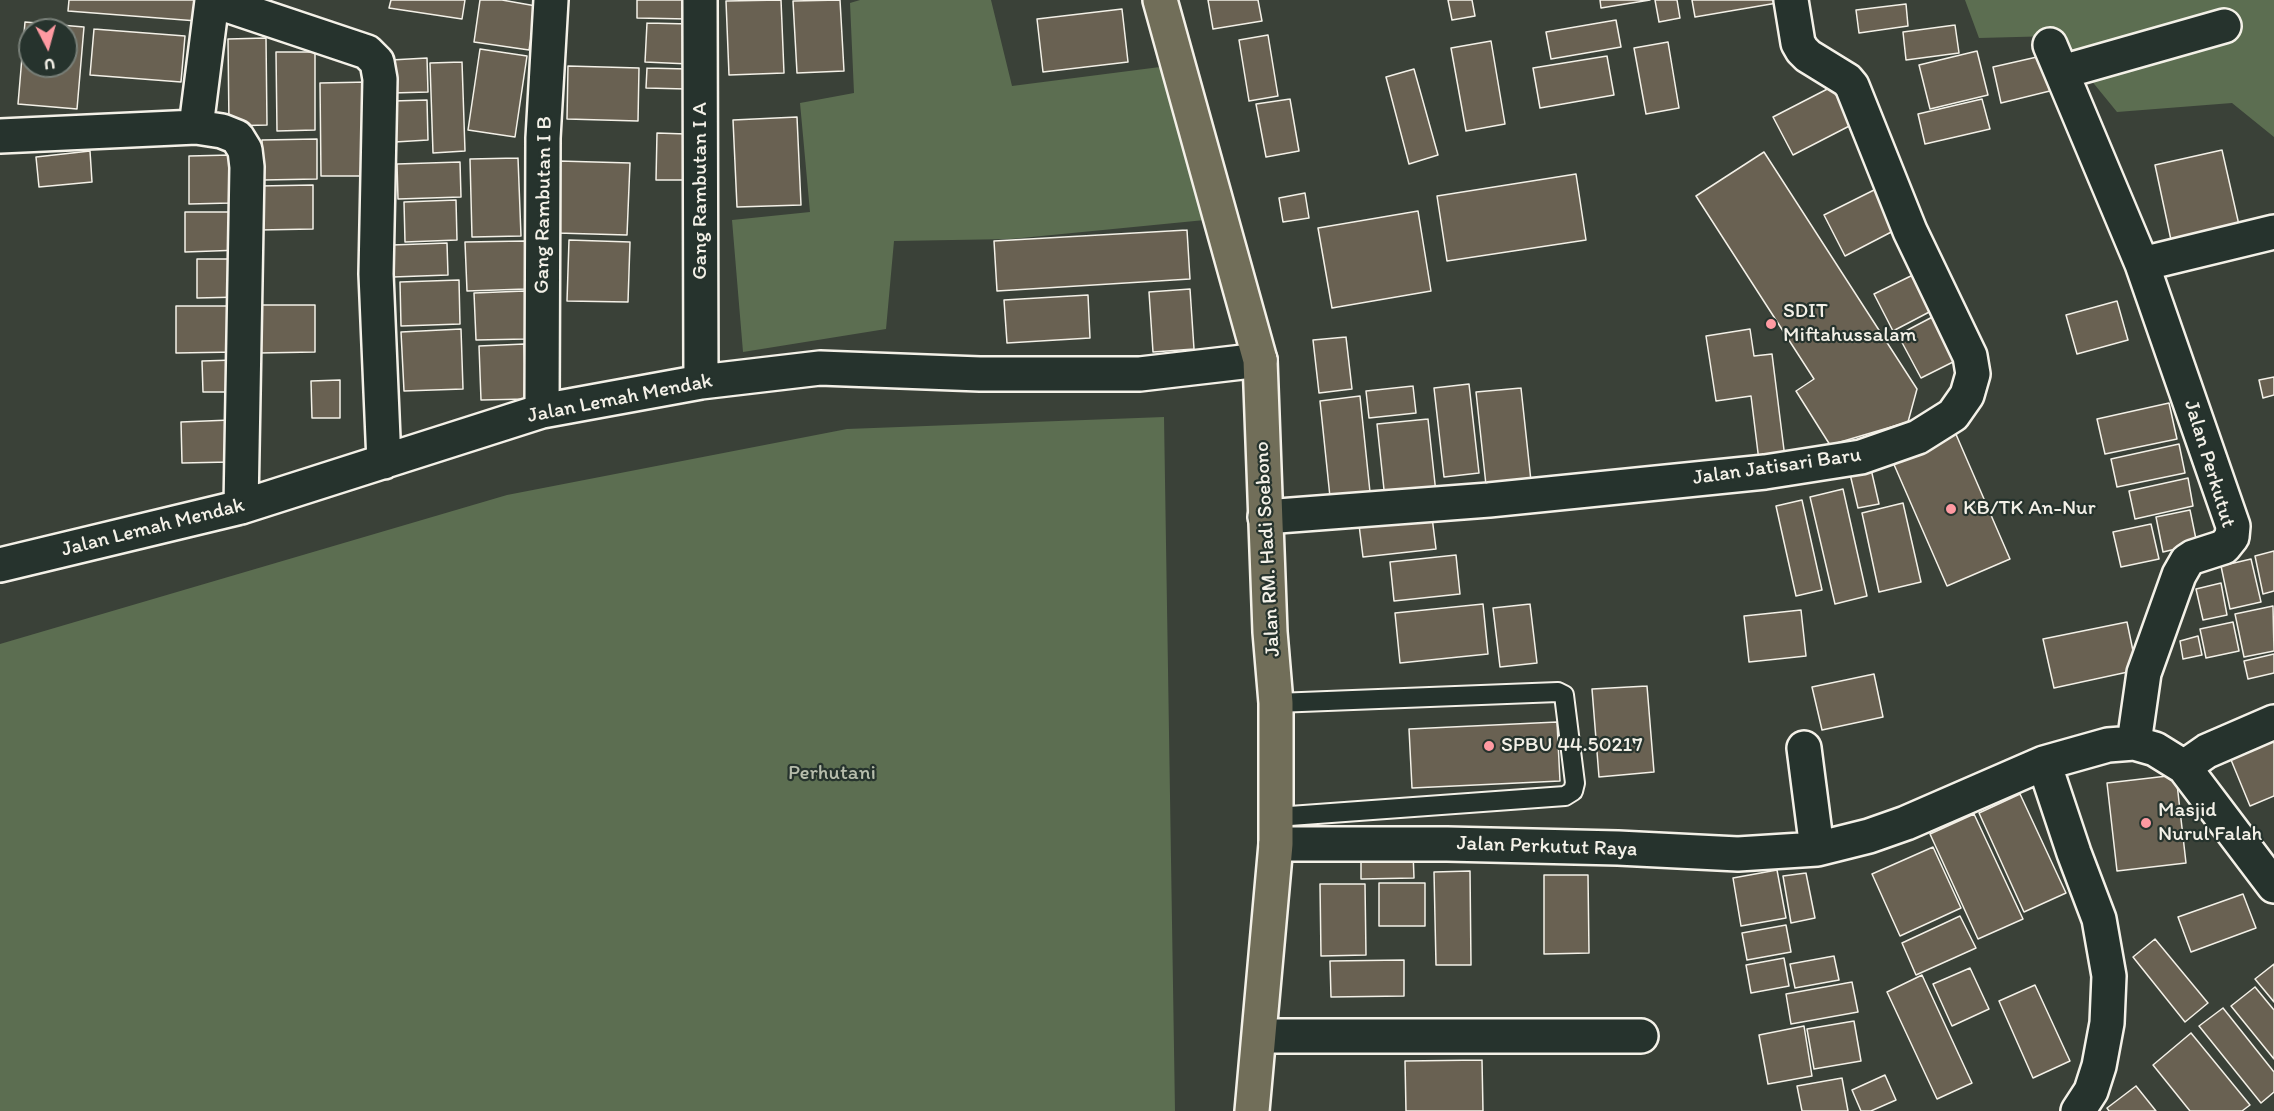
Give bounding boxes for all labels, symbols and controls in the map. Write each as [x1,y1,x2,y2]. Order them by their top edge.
north arrow [18,18,78,78]
text: U [43,54,56,74]
street label: Gang Rambutan I A [688,102,714,280]
street label: Gang Rambutan I B [530,116,558,294]
place label: SDIT Miftahussalam [1783,299,1917,349]
marker: SDIT Miftahussalam [1764,317,1778,331]
street label: Jalan Lemah Mendak [525,369,715,429]
street label: Jalan Perkutut [2178,397,2240,531]
street label: Jalan RM. Hadi Soebono [1250,441,1286,657]
street label: Jalan Jatisari Baru [1691,443,1863,491]
street label: Jalan Lemah Mendak [59,493,247,563]
place label: KB/TK An-Nur [1963,496,2096,522]
marker: KB/TK An-Nur [1944,502,1958,516]
place label: SPBU 44.50217 [1501,733,1643,759]
marker: SPBU 44.50217 [1482,739,1496,753]
park label: Perhutani [788,761,876,787]
place label: Masjid Nurul Falah [2158,798,2262,848]
marker: Masjid Nurul Falah [2139,816,2153,830]
street label: Jalan Perkutut Raya [1456,831,1638,863]

